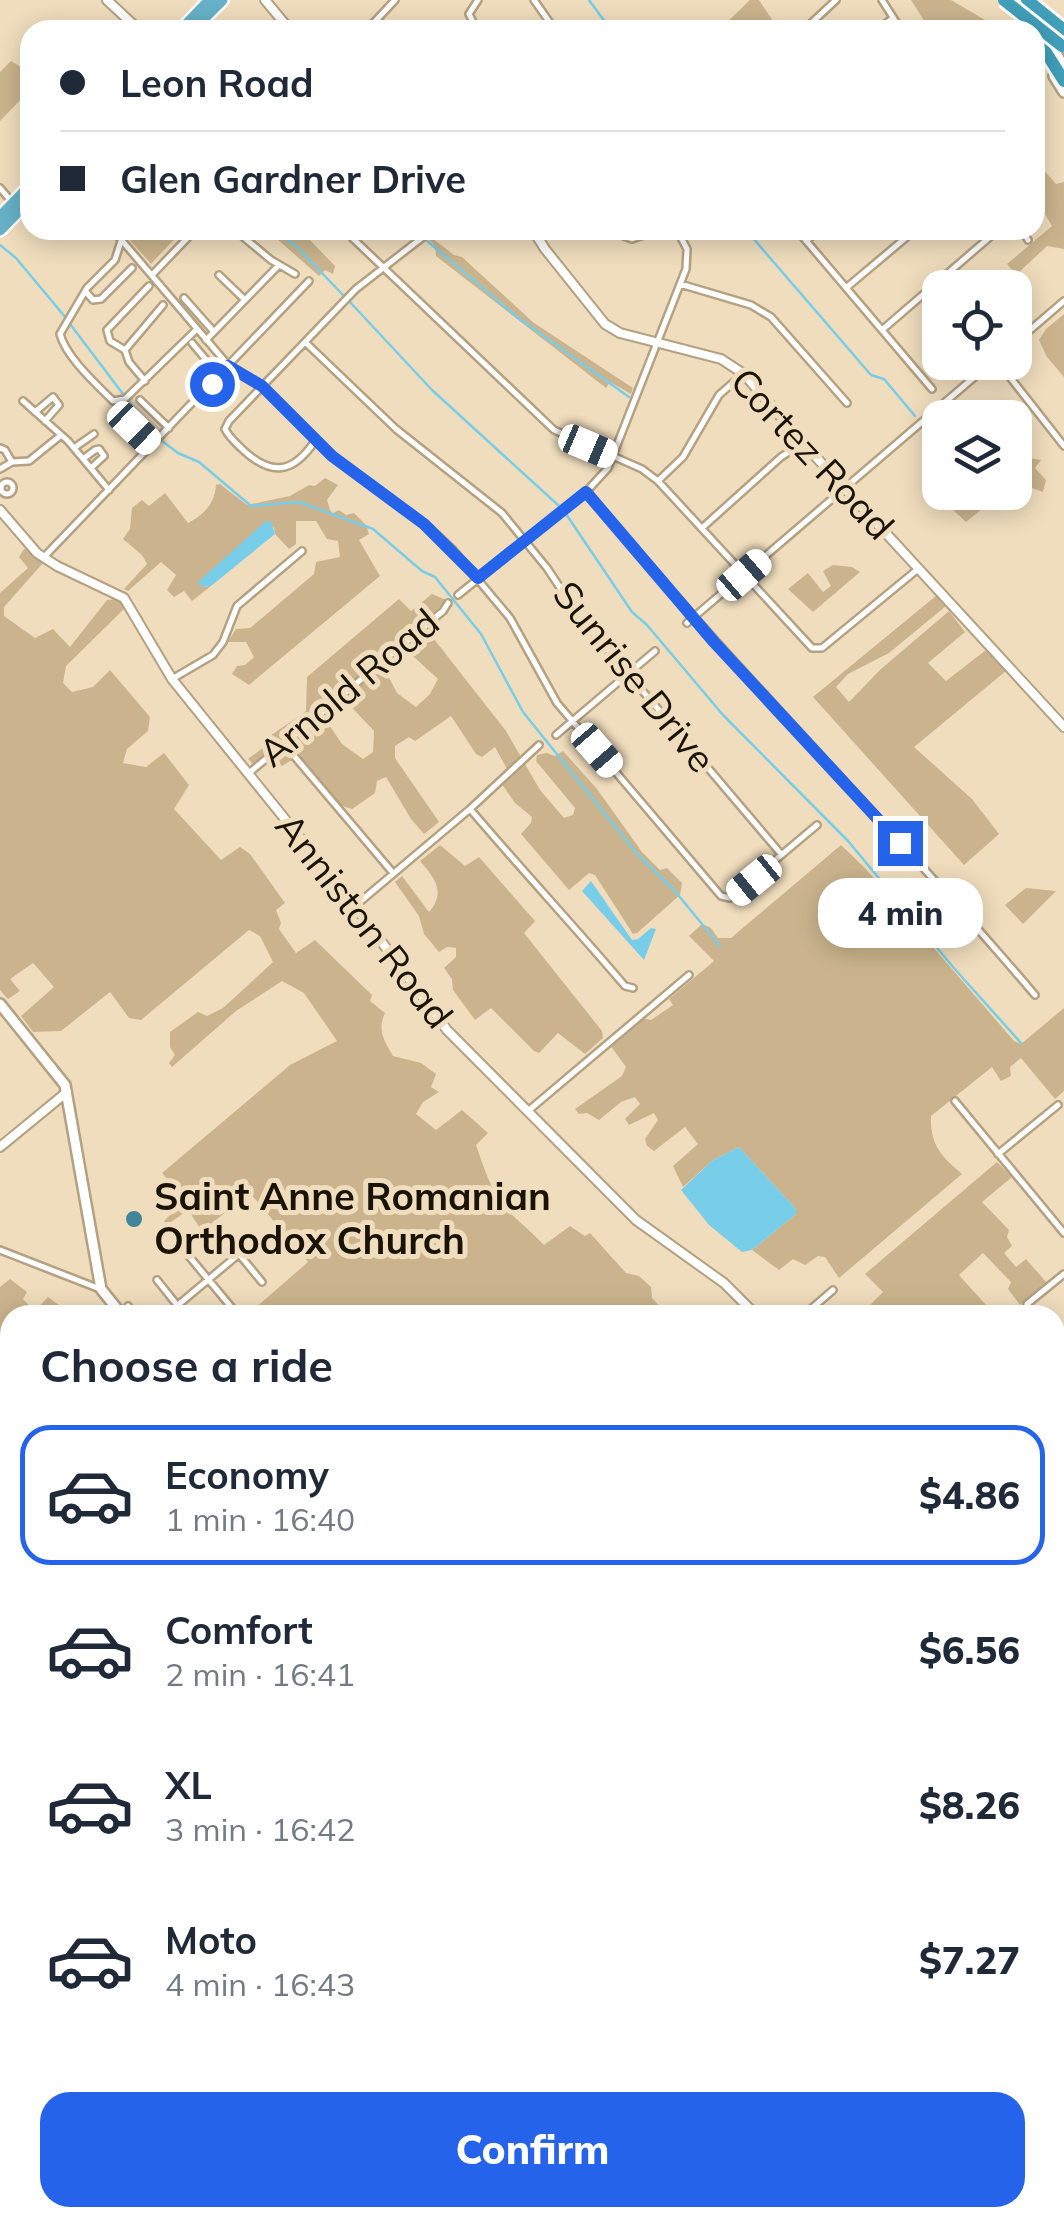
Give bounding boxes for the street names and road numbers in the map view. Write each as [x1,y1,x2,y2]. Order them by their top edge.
street label: Cortez Road [721,357,905,549]
street label: Sunrise Drive [543,571,726,782]
street label: Arnold Road [248,598,448,777]
street label: Anniston Road [266,803,464,1038]

